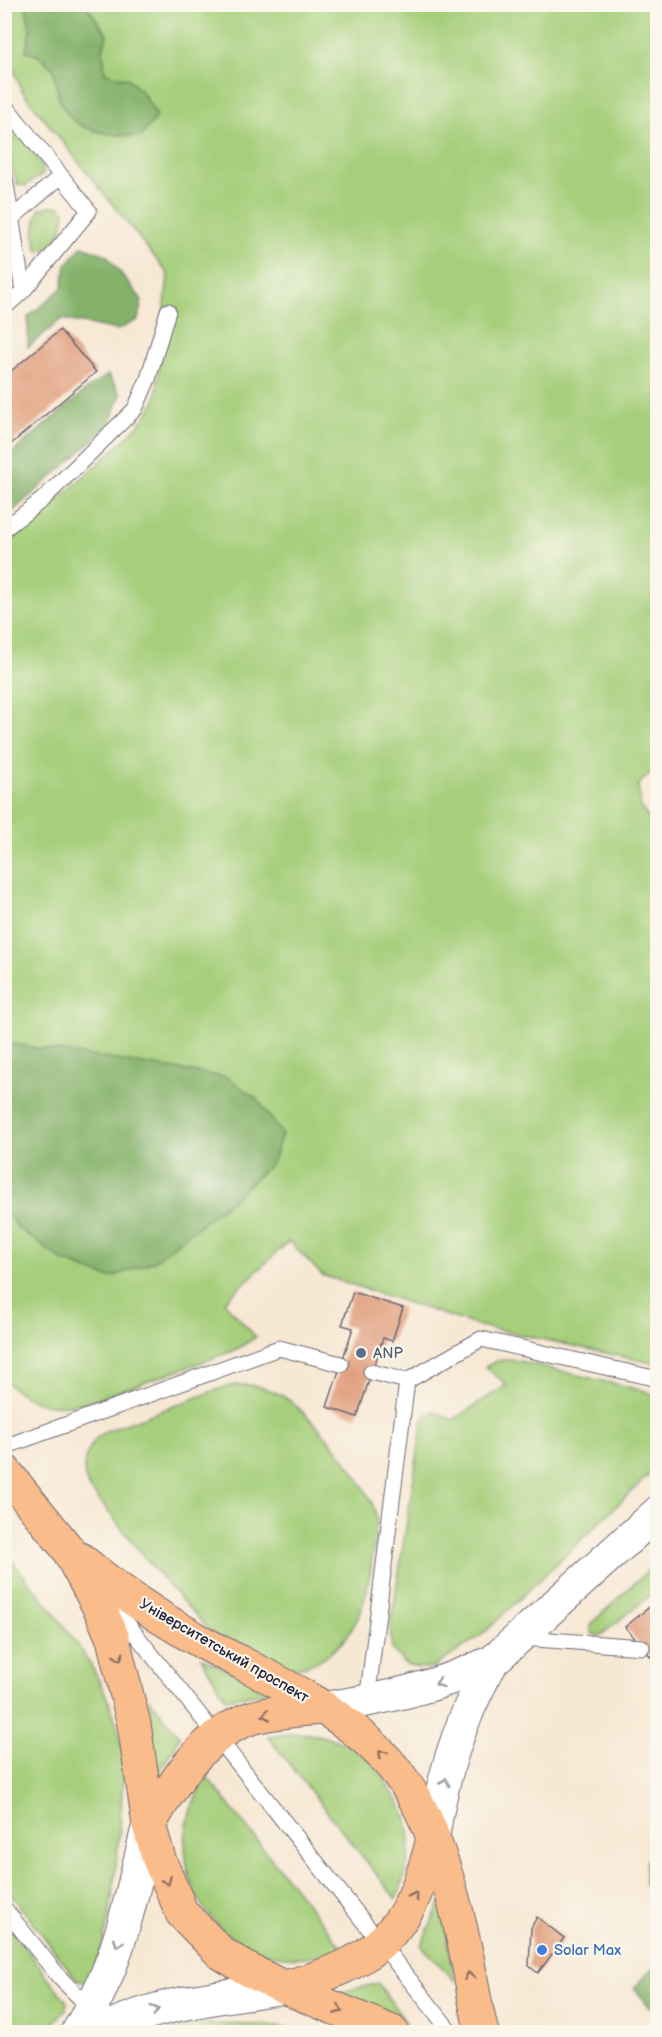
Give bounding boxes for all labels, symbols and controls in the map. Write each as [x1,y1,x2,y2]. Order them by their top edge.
place label: ANP [373,1344,403,1363]
marker: ANP [354,1346,368,1360]
street label: Університетський проспект [136,1595,312,1707]
one-way arrow [111,1652,124,1662]
one-way arrow [434,1676,445,1689]
one-way arrow [262,1708,272,1721]
one-way arrow [378,1750,389,1760]
one-way arrow [437,1777,450,1787]
one-way arrow [160,1875,173,1886]
one-way arrow [406,1891,418,1902]
one-way arrow [113,1937,126,1948]
place label: Solar Max [554,1941,621,1960]
marker: Solar Max [535,1943,549,1957]
one-way arrow [464,1971,476,1980]
one-way arrow [333,2003,344,2015]
one-way arrow [150,2005,160,2018]

